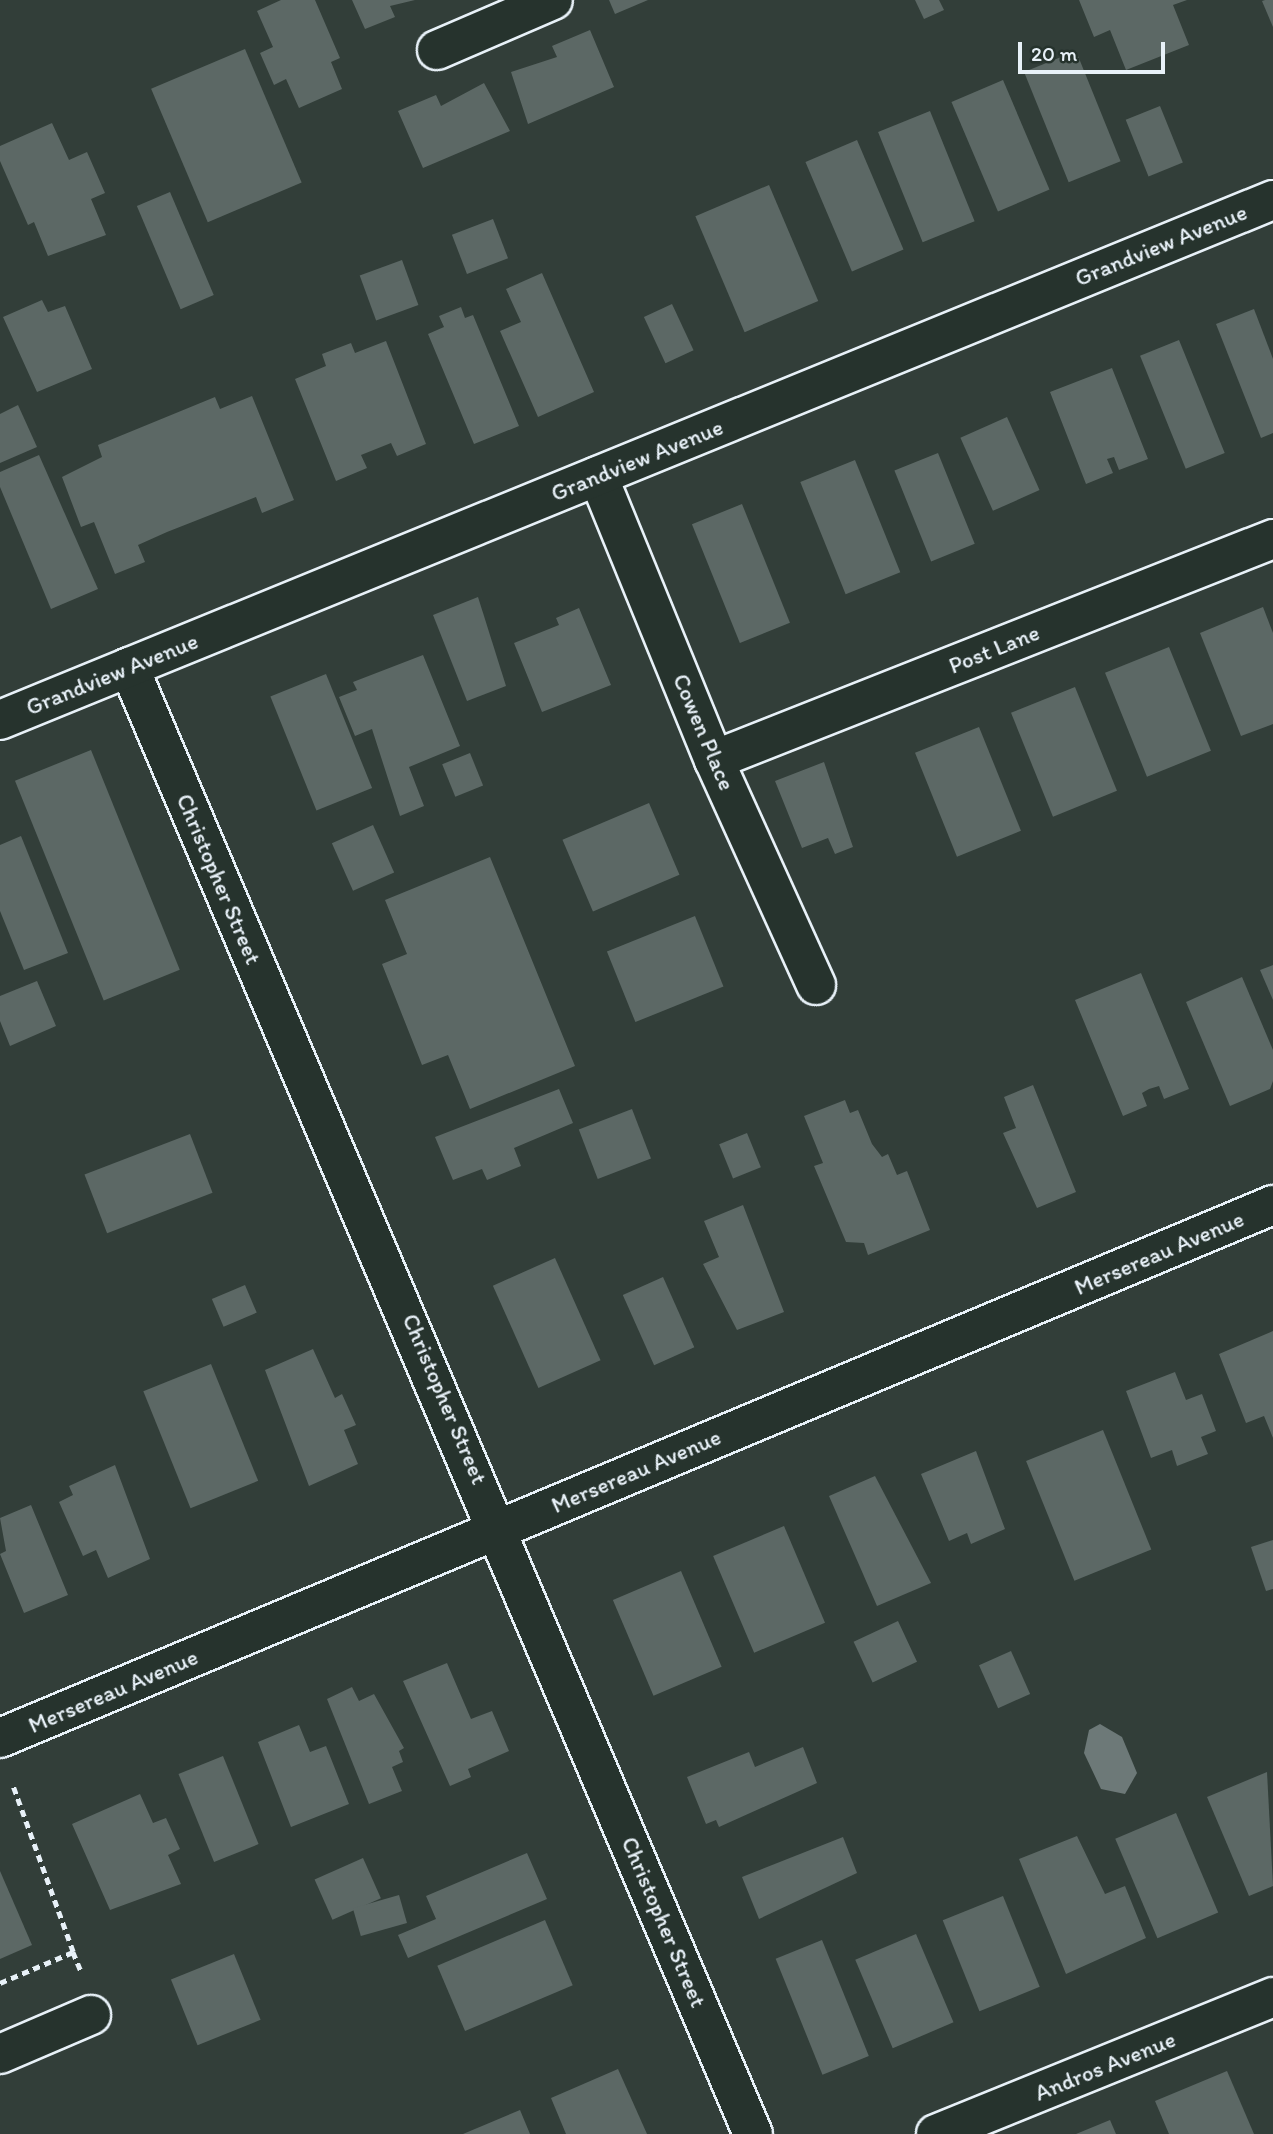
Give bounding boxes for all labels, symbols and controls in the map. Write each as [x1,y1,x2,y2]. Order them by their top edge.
scale bar [1021,28,1168,72]
text: 20 m [1031,41,1077,66]
street label: Grandview Avenue [1071,198,1251,292]
street label: Grandview Avenue [547,413,727,507]
street label: Post Lane [944,618,1044,680]
street label: Grandview Avenue [22,627,202,721]
street label: Cowen Place [667,670,741,794]
street label: Christopher Street [171,790,267,968]
street label: Mersereau Avenue [1070,1205,1248,1301]
street label: Christopher Street [397,1310,493,1488]
street label: Mersereau Avenue [547,1423,725,1519]
street label: Mersereau Avenue [24,1643,202,1739]
street label: Christopher Street [616,1833,712,2011]
street label: Andros Avenue [1031,2025,1179,2107]

